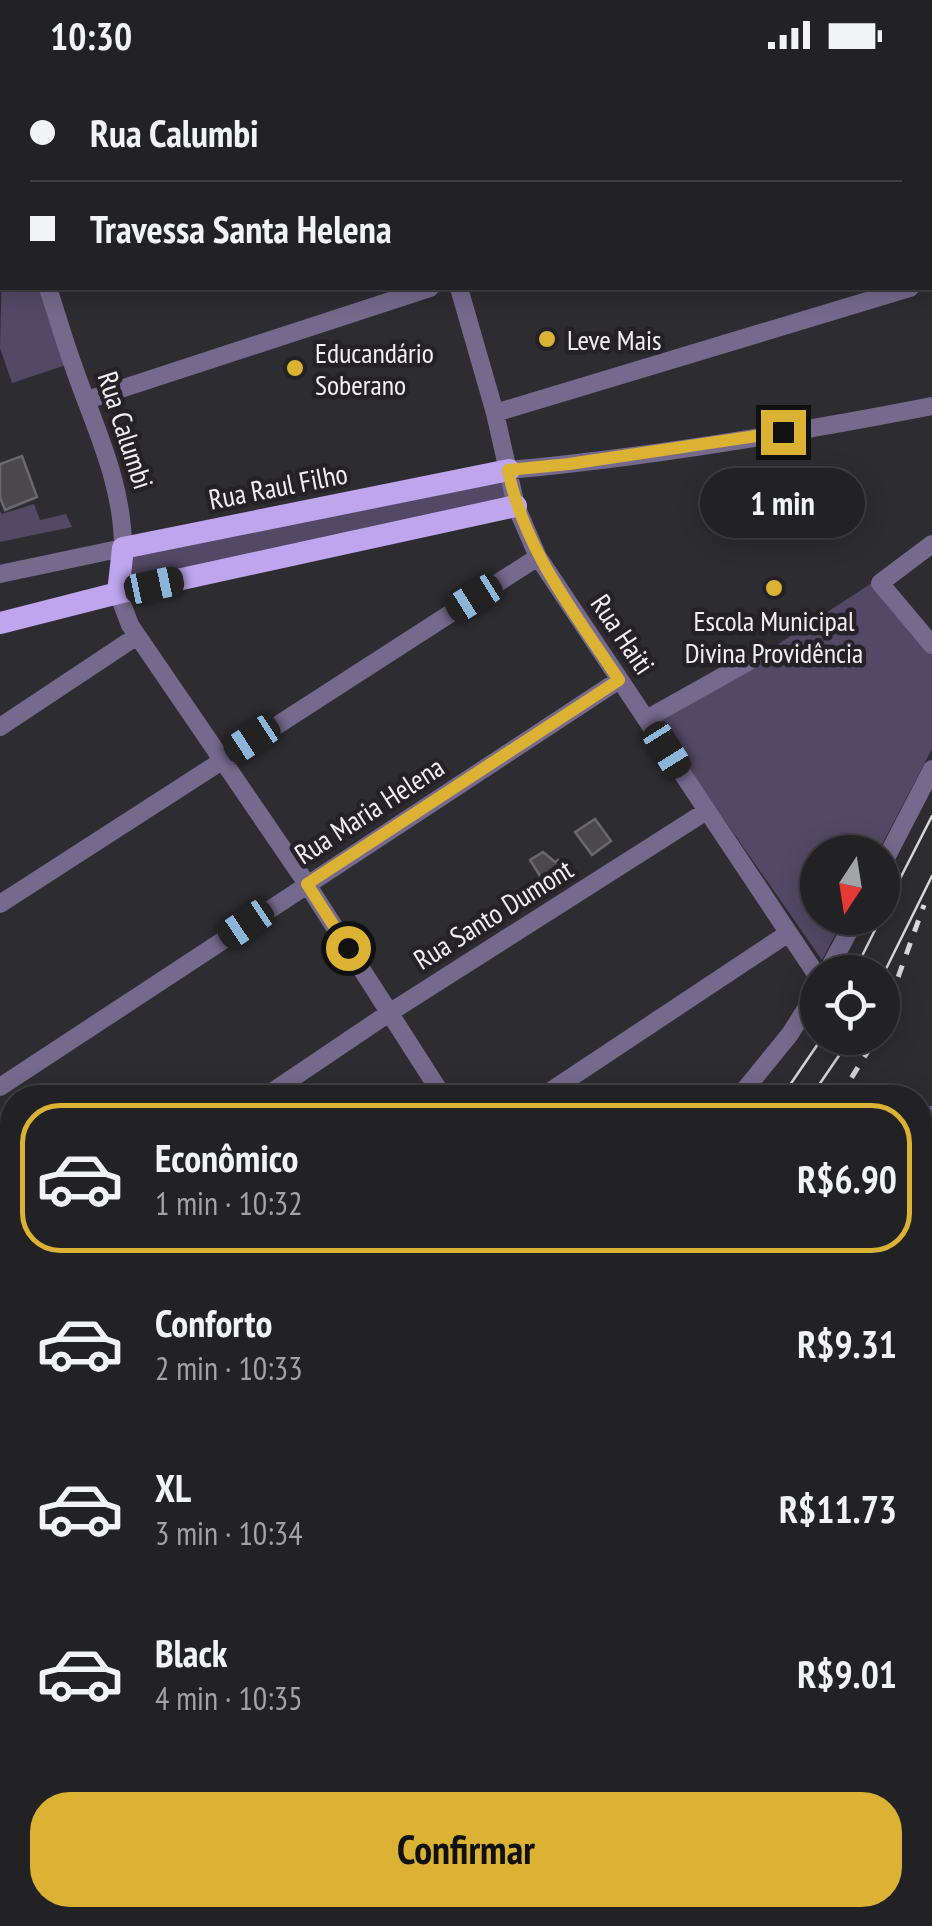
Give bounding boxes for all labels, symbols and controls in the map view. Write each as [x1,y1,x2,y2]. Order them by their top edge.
text: 10:30 [50,11,132,60]
text: Rua Calumbi [90,108,259,157]
text: Travessa Santa Helena [90,204,392,253]
place label: Leve Mais [567,321,661,358]
marker: Leve Mais [536,328,558,350]
place label: Educandário Soberano [315,334,434,403]
marker: Educandário Soberano [284,357,306,379]
street label: Rua Calumbi [90,366,162,494]
route end [761,410,806,455]
street label: Rua Raul Filho [205,454,351,518]
callout: 1 min [700,467,866,537]
text: 1 min [750,482,815,524]
car [122,564,186,606]
car [441,569,507,627]
marker: Escola Municipal Divina Providência [763,577,785,599]
street label: Rua Haiti [583,587,663,681]
place label: Escola Municipal Divina Providência [685,602,863,671]
car [219,710,285,768]
car [638,717,696,783]
street label: Rua Maria Helena [287,748,451,872]
north arrow [800,835,900,935]
map controls [800,835,900,1055]
street label: Rua Santo Dumont [406,850,580,978]
car [213,895,279,953]
route start [326,926,371,971]
button: locate [800,955,900,1055]
icon: car [35,1133,125,1223]
text: Econômico [155,1133,299,1182]
text: R$6.90 [797,1154,897,1203]
text: 1 min · 10:32 [155,1182,303,1224]
icon: car [35,1298,125,1388]
text: Conforto [155,1298,272,1347]
text: R$9.31 [797,1319,897,1368]
text: 2 min · 10:33 [155,1347,303,1389]
icon: car [35,1463,125,1553]
text: XL [155,1463,191,1512]
text: R$11.73 [779,1484,897,1533]
text: 3 min · 10:34 [155,1512,303,1554]
icon: car [35,1628,125,1718]
text: Black [155,1628,228,1677]
text: R$9.01 [797,1649,897,1698]
text: 4 min · 10:35 [155,1677,303,1719]
button: Confirmar [30,1792,902,1907]

